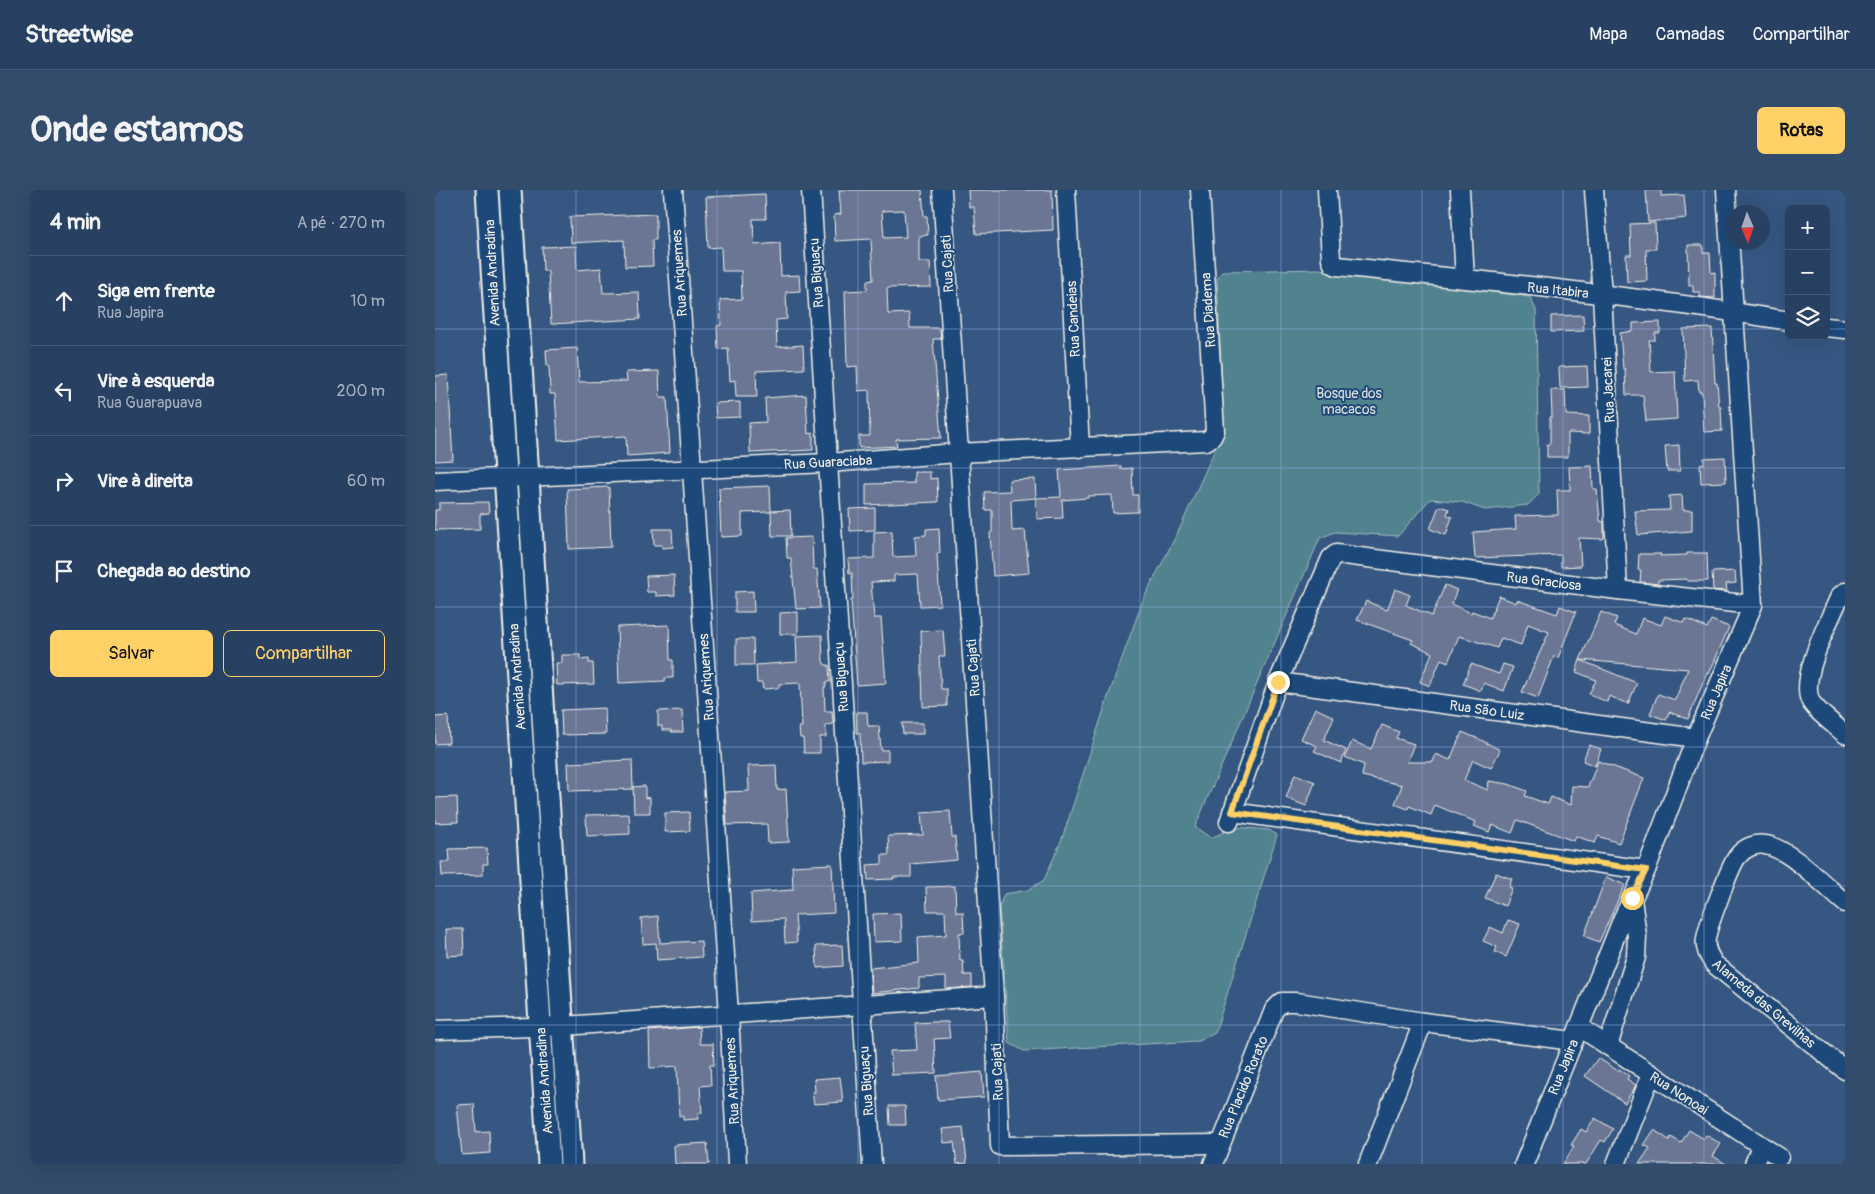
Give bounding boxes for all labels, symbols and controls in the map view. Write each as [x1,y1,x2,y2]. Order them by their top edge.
text: Streetwise [25,20,133,49]
text: Mapa [1589,23,1627,46]
text: Camadas [1655,23,1725,46]
text: Compartilhar [1753,23,1850,46]
button: Rotas [1757,107,1845,154]
text: Onde estamos [30,108,243,152]
north arrow [1725,205,1770,250]
map controls [1785,205,1830,340]
button: + [1785,205,1830,250]
text: 4 min [50,209,101,236]
text: A pé · 270 m [297,213,385,233]
street label: Avenida Andradina [481,219,504,327]
street label: Rua Ariquemes [668,228,691,317]
street label: Rua Cajati [937,234,957,293]
street label: Rua Biguaçu [806,237,827,308]
button: − [1785,250,1830,295]
street label: Rua Diadema [1197,272,1220,348]
text: Siga em frente [97,279,215,303]
street label: Rua Itabira [1526,279,1590,302]
street label: Rua Candeias [1063,280,1084,358]
icon: ahead [50,287,78,315]
text: 10 m [350,291,385,311]
button: layers [1785,295,1830,340]
text: Rua Japira [97,303,164,323]
street label: Rua Jacarei [1598,356,1619,423]
text: Vire à esquerda [97,369,215,393]
icon: left [50,377,78,405]
text: 200 m [337,381,385,401]
park label: Bosque dos macacos [1316,385,1383,418]
text: Rua Guarapuava [97,393,202,413]
street label: Rua Guaraciaba [783,452,873,473]
icon: right [50,467,78,495]
text: Vire à direita [97,469,193,493]
text: 60 m [347,471,385,491]
icon: arrive [50,557,78,585]
text: Chegada ao destino [97,559,250,583]
street label: Rua Graciosa [1505,568,1582,595]
street label: Avenida Andradina [505,623,530,731]
button: Salvar [50,630,213,677]
button: Compartilhar [223,630,385,677]
street label: Rua Ariquemes [695,632,718,721]
street label: Rua Cajati [963,638,984,697]
street label: Rua Biguaçu [831,641,852,712]
street label: Rua Japira [1697,662,1736,722]
route end [1267,671,1290,694]
street label: Rua São Luiz [1448,697,1525,724]
route start [1621,887,1644,910]
street label: Alameda das Grevilhas [1709,955,1819,1052]
street label: Avenida Andradina [532,1027,557,1135]
street label: Rua Placido Rorato [1215,1033,1272,1141]
street label: Rua Ariquemes [722,1036,743,1125]
street label: Rua Japira [1545,1037,1582,1098]
street label: Rua Cajati [988,1043,1007,1101]
street label: Rua Biguaçu [856,1045,877,1116]
street label: Rua Nonoai [1646,1068,1712,1119]

